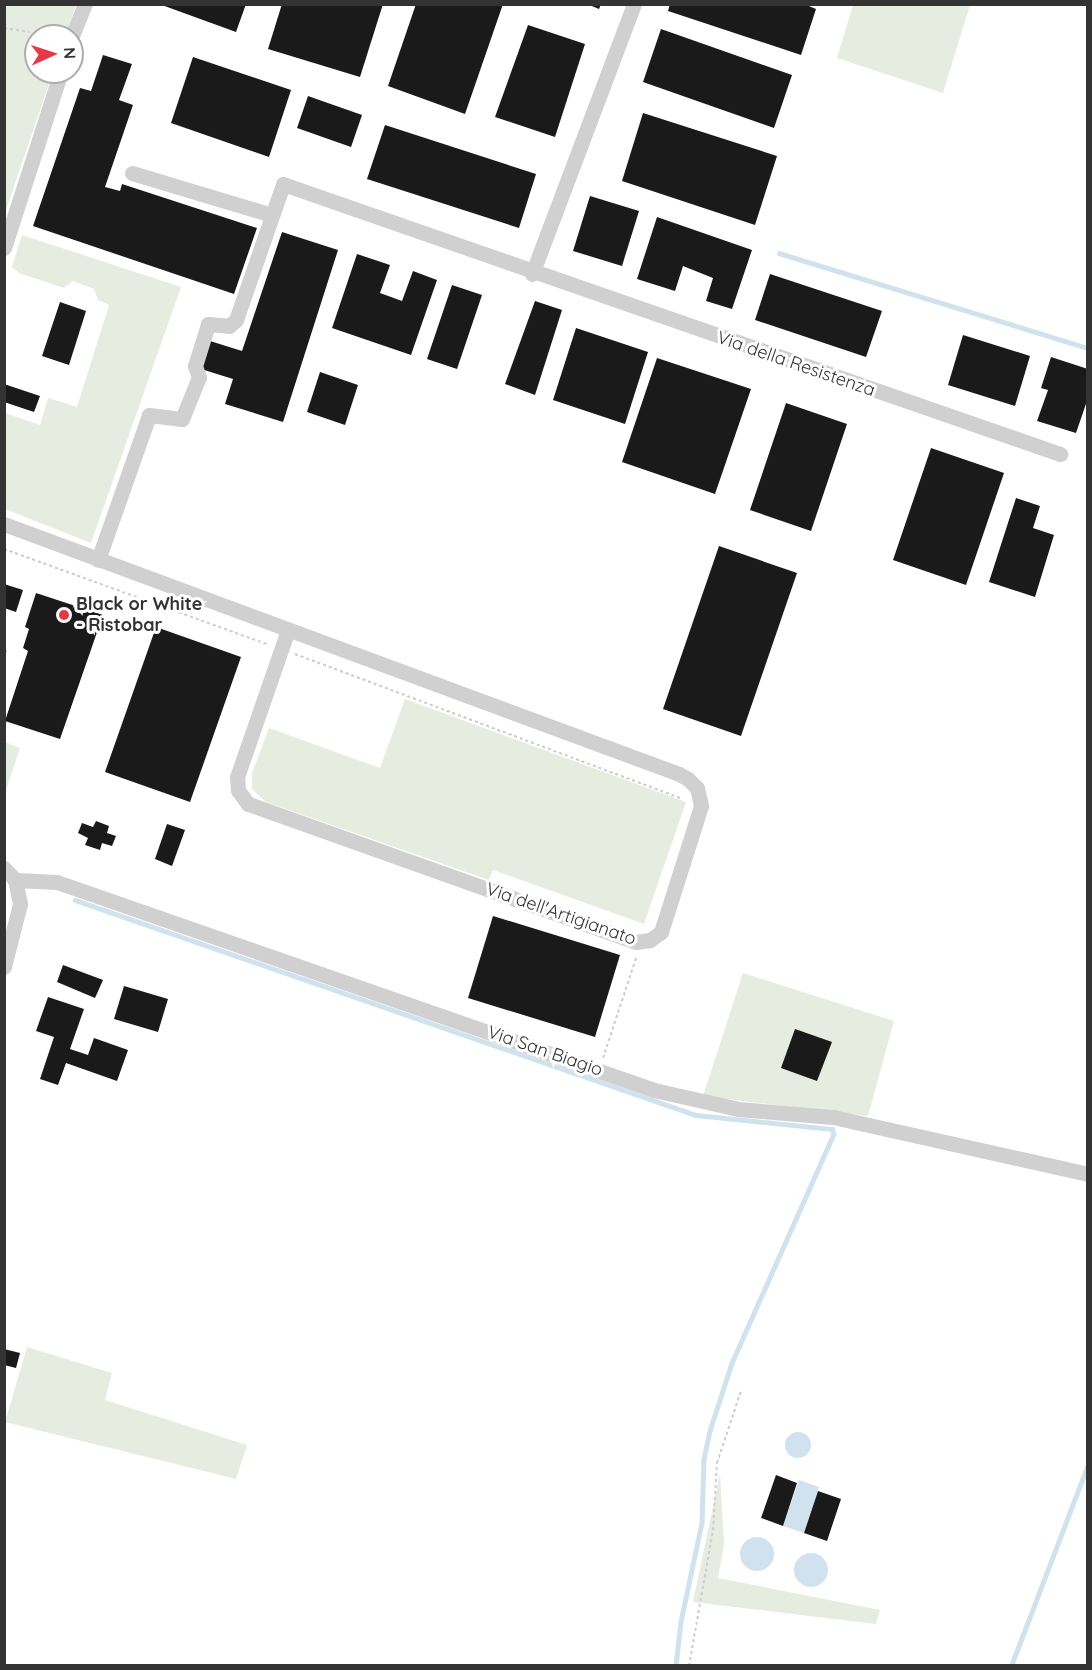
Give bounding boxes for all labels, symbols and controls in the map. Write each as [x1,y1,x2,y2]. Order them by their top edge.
north arrow [24,24,84,84]
text: N [60,47,80,60]
street label: Via della Resistenza [714,327,878,401]
place label: Black or White - Ristobar [76,594,202,636]
marker: Black or White - Ristobar [57,608,71,622]
street label: Via dell'Artigianato [483,878,639,950]
street label: Via San Biagio [485,1021,605,1081]

